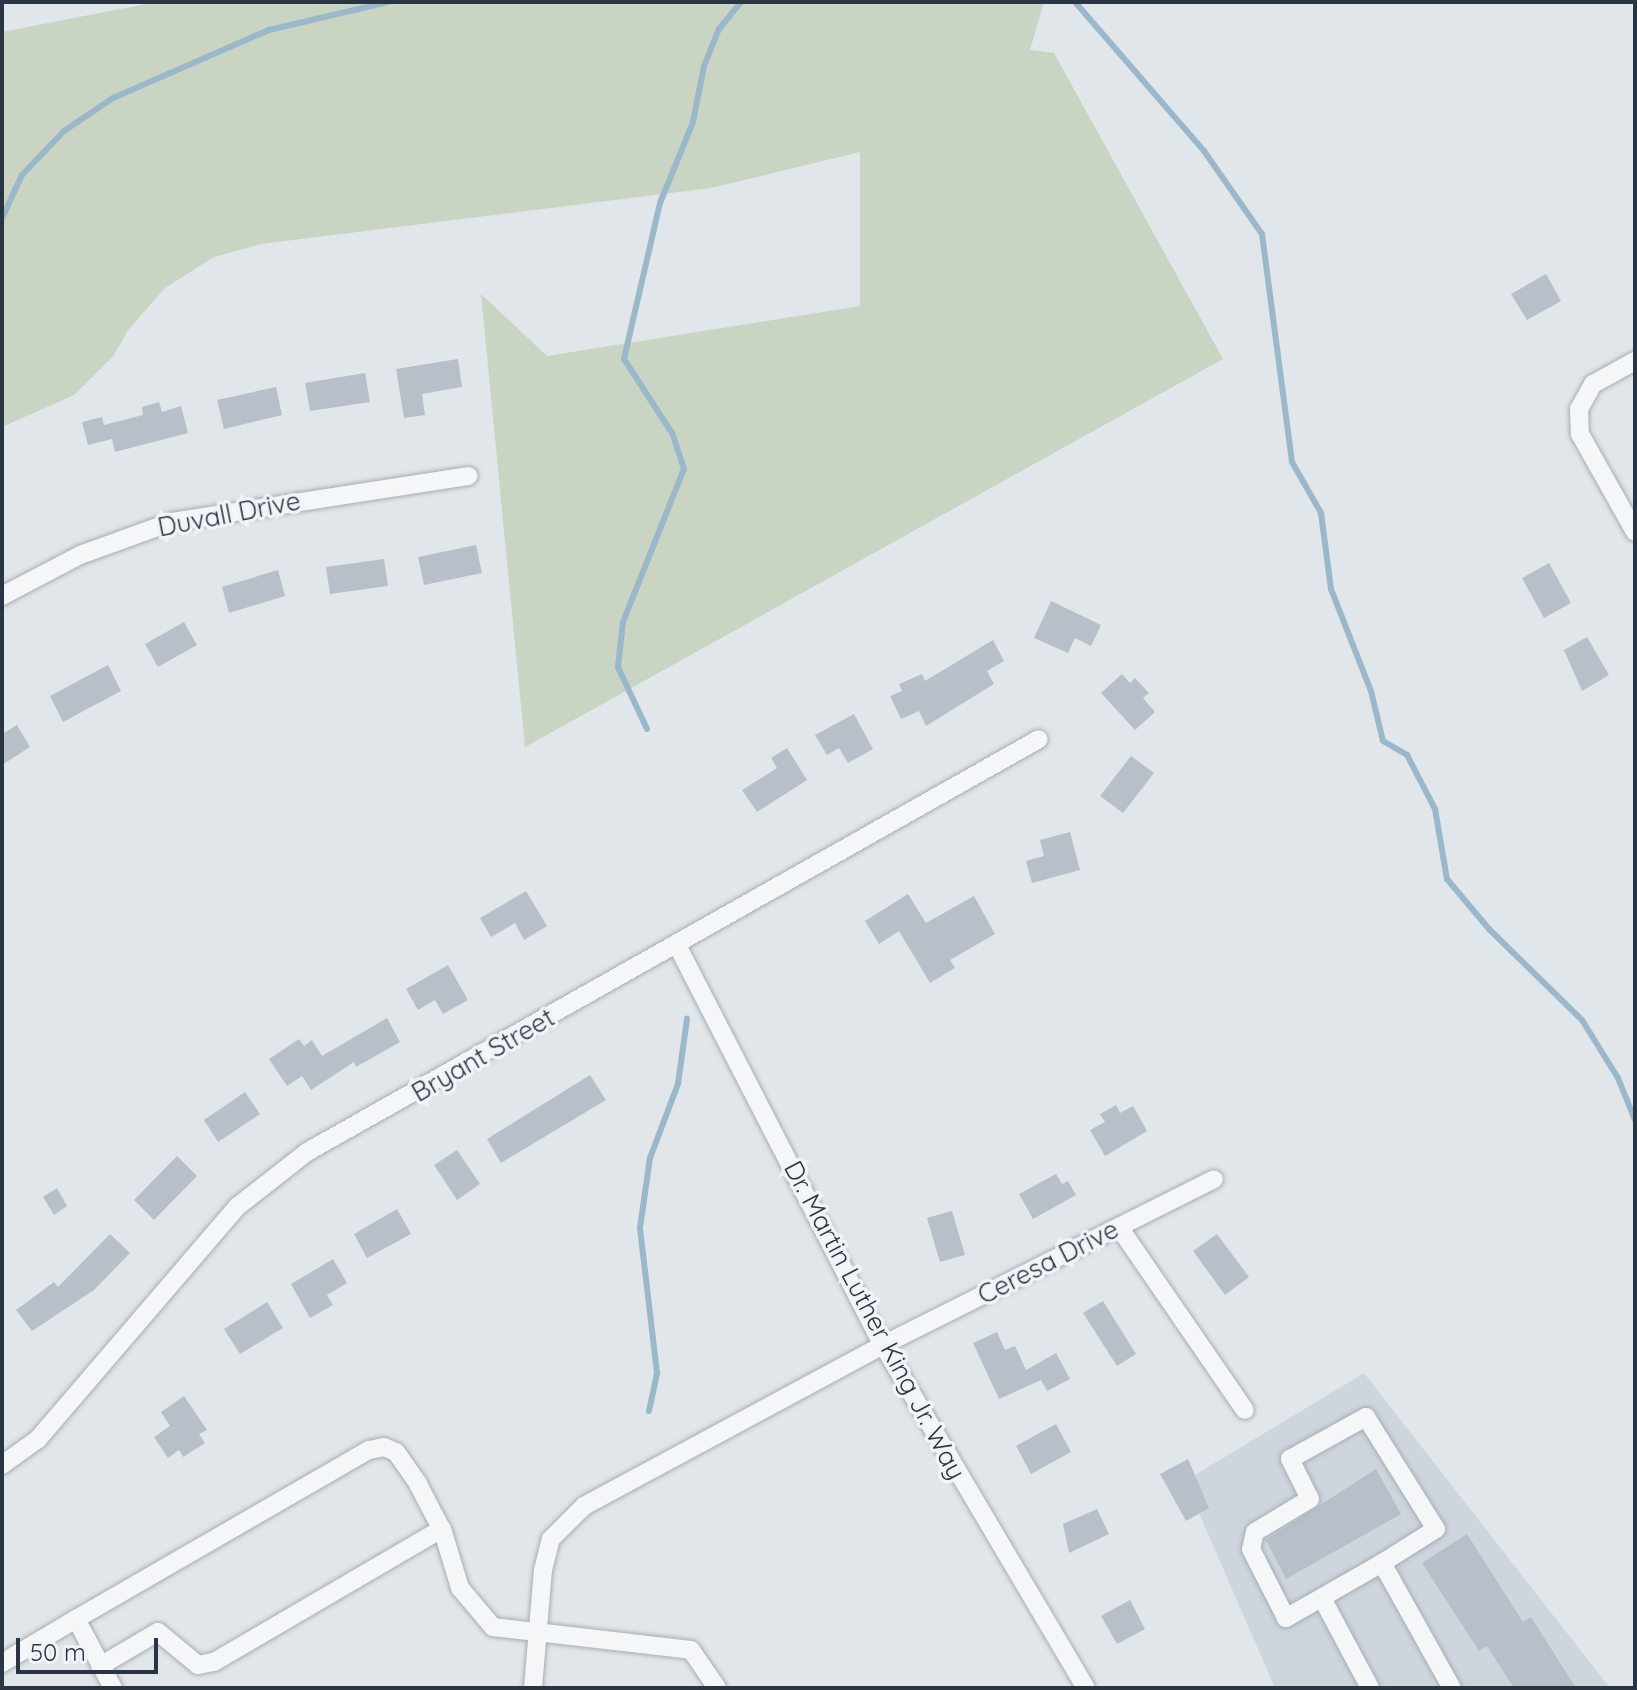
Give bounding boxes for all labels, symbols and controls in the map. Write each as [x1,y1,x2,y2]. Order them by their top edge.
street label: Duvall Drive [155,485,303,543]
street label: Bryant Street [406,1002,560,1108]
street label: Dr. Martin Luther King Jr. Way [778,1155,972,1485]
street label: Ceresa Drive [972,1213,1124,1311]
scale bar [20,1622,162,1672]
text: 50 m [30,1637,86,1667]

